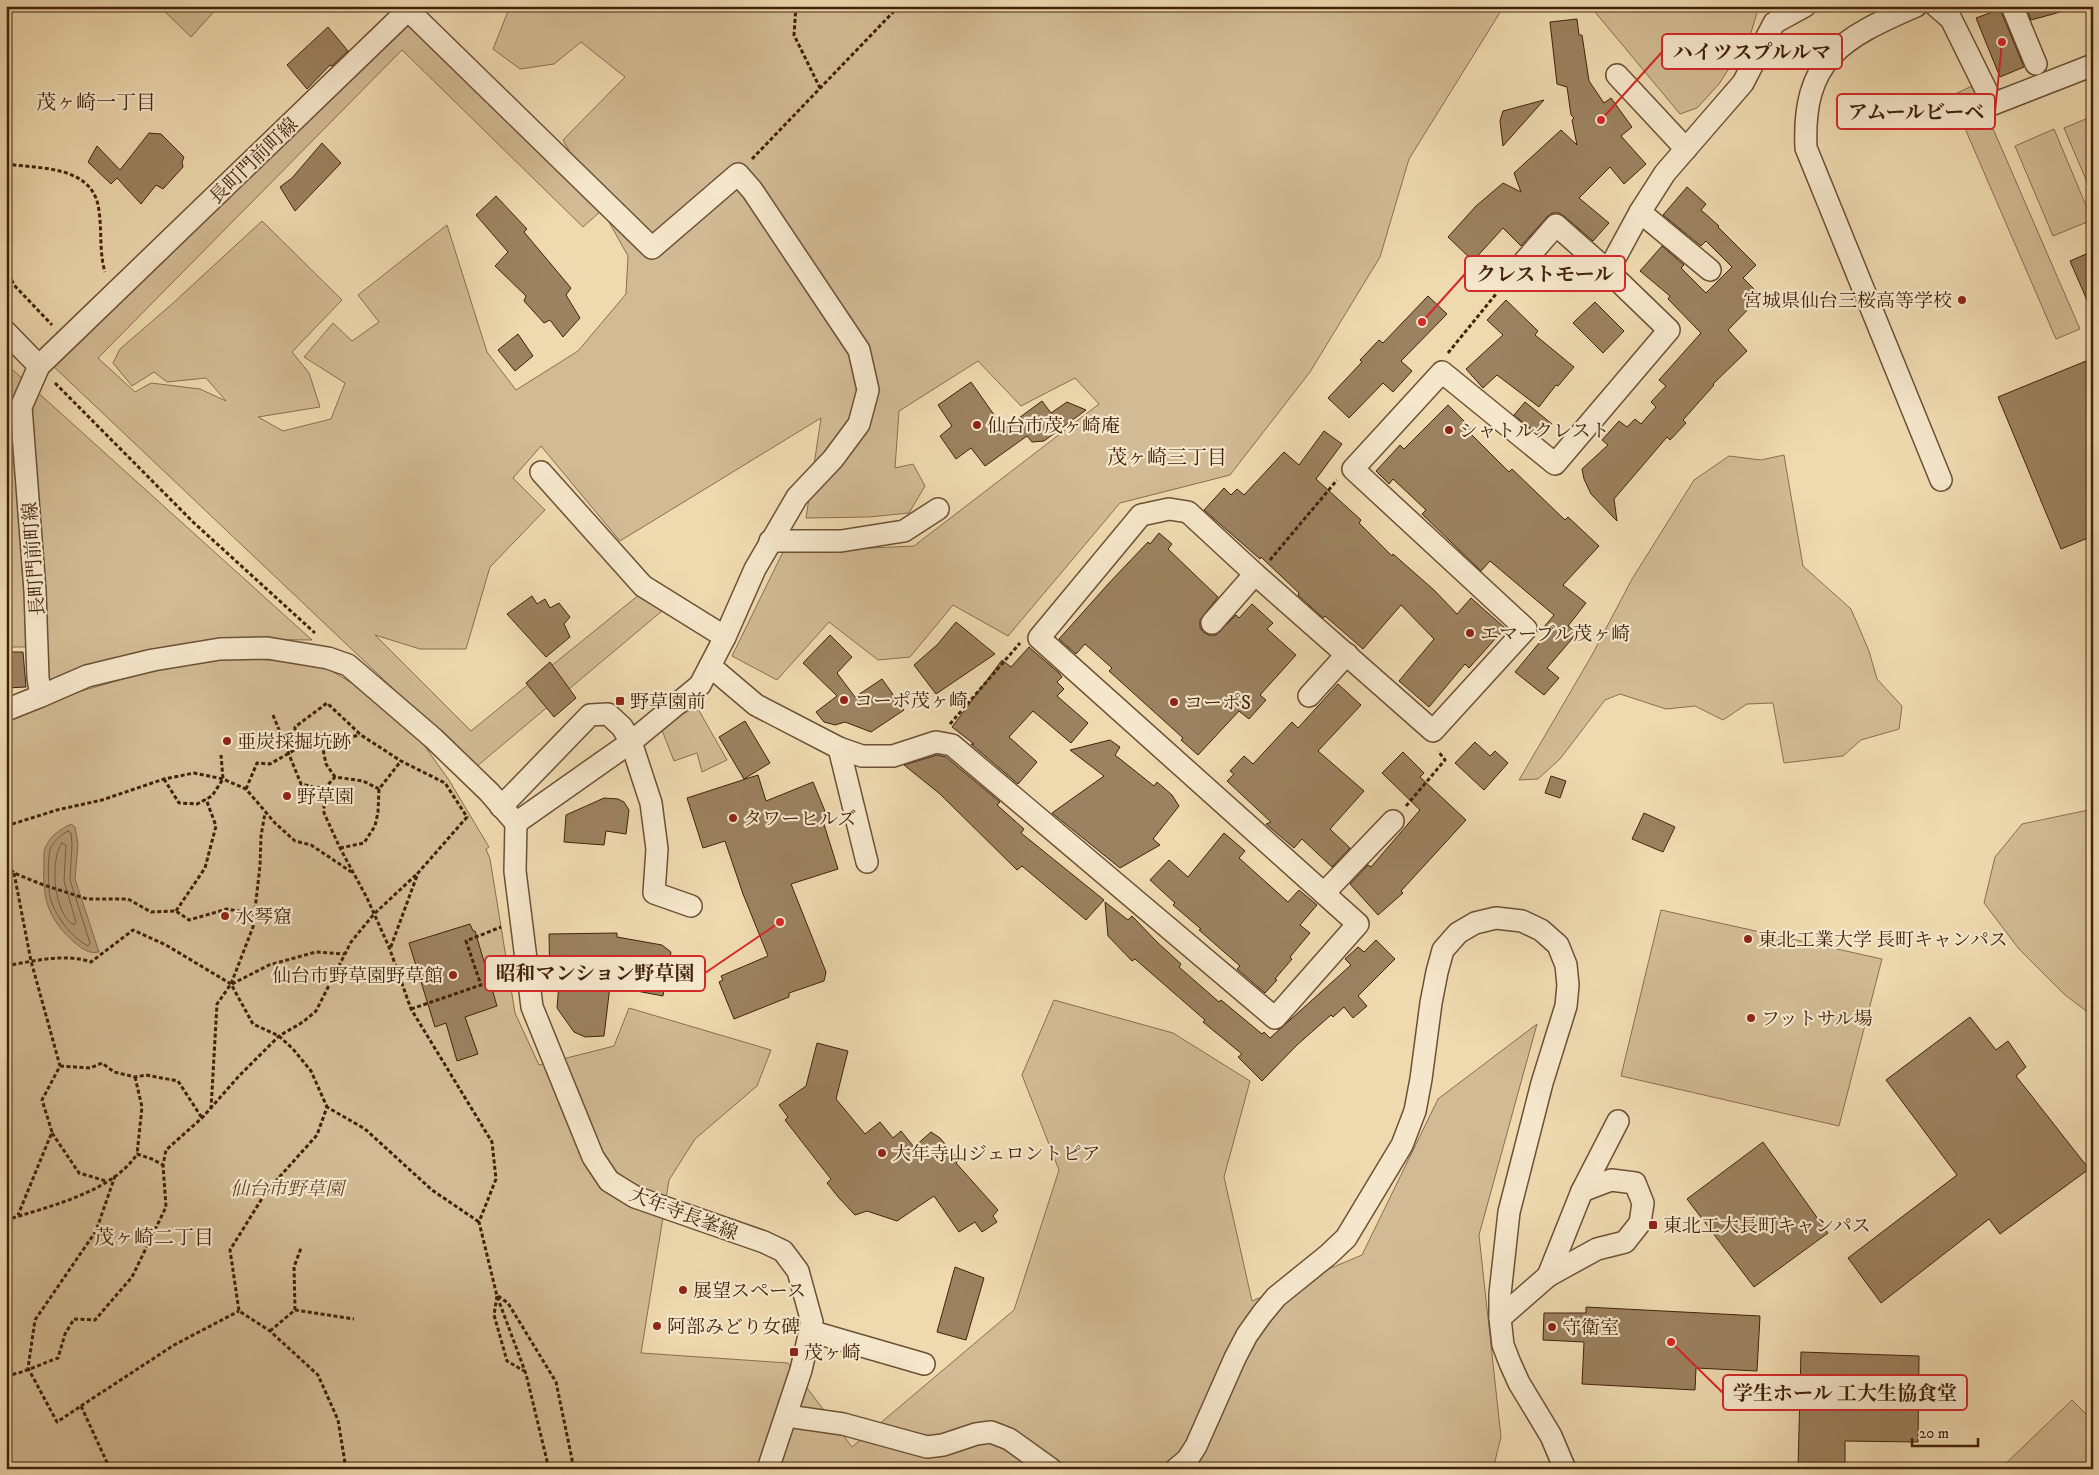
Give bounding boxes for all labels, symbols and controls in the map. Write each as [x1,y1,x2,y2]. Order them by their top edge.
callout: ハイツスプルルマ [1662,34,1842,69]
text: ハイツスプルルマ [1673,41,1831,66]
district label: 茂ヶ崎一丁目 [36,91,156,116]
callout: アムールビーベ [1837,94,1995,129]
text: アムールビーベ [1848,101,1984,126]
street label: 長町門前町線 [205,113,303,209]
callout: クレストモール [1465,256,1625,291]
text: クレストモール [1476,263,1614,288]
place label: 宮城県仙台三桜高等学校 [1743,290,1952,313]
marker: 宮城県仙台三桜高等学校 [1956,294,1968,306]
place label: 仙台市茂ヶ崎庵 [987,415,1120,438]
marker: 仙台市茂ヶ崎庵 [971,419,983,431]
place label: シャトルクレスト [1459,420,1610,443]
marker: シャトルクレスト [1443,424,1455,436]
district label: 茂ヶ崎三丁目 [1107,446,1227,471]
street label: 長町門前町線 [19,501,50,617]
place label: エマーブル茂ヶ崎 [1480,623,1630,646]
marker: エマーブル茂ヶ崎 [1464,627,1476,639]
place label: コーポ茂ヶ崎 [854,690,968,713]
place label: 野草園前 [630,691,706,714]
place label: コーポS [1184,692,1251,715]
marker: コーポ茂ヶ崎 [838,694,850,706]
marker: 野草園前 [614,695,626,707]
marker: コーポS [1168,696,1180,708]
place label: 亜炭採掘坑跡 [237,731,351,754]
marker: 亜炭採掘坑跡 [221,735,233,747]
place label: 野草園 [297,786,354,809]
marker: 野草園 [281,790,293,802]
place label: タワーヒルズ [743,808,856,831]
marker: タワーヒルズ [727,812,739,824]
place label: 水琴窟 [235,906,292,929]
marker: 水琴窟 [219,910,231,922]
place label: 東北工業大学 長町キャンパス [1758,929,2008,952]
marker: 東北工業大学 長町キャンパス [1742,933,1754,945]
callout: 昭和マンション野草園 [485,956,705,991]
text: 昭和マンション野草園 [495,962,695,987]
place label: 仙台市野草園野草館 [272,965,443,988]
marker: 仙台市野草園野草館 [447,969,459,981]
place label: フットサル場 [1761,1008,1873,1031]
marker: フットサル場 [1745,1012,1757,1024]
place label: 大年寺山ジェロントピア [892,1143,1101,1166]
marker: 大年寺山ジェロントピア [876,1147,888,1159]
park label: 仙台市野草園 [230,1178,347,1201]
street label: 大年寺長峯線 [626,1183,741,1246]
place label: 東北工大長町キャンパス [1663,1215,1871,1238]
marker: 東北工大長町キャンパス [1647,1219,1659,1231]
district label: 茂ヶ崎二丁目 [94,1226,214,1251]
place label: 展望スペース [693,1280,806,1303]
marker: 展望スペース [677,1284,689,1296]
place label: 阿部みどり女碑 [667,1316,800,1339]
place label: 守衛室 [1562,1317,1619,1340]
marker: 阿部みどり女碑 [651,1320,663,1332]
marker: 守衛室 [1546,1321,1558,1333]
place label: 茂ヶ崎 [804,1342,861,1365]
marker: 茂ヶ崎 [788,1346,800,1358]
callout: 学生ホール 工大生協食堂 [1723,1375,1967,1410]
text: 学生ホール 工大生協食堂 [1733,1382,1957,1407]
scale bar [1912,1415,1978,1447]
text: 20 m [1919,1424,1949,1443]

